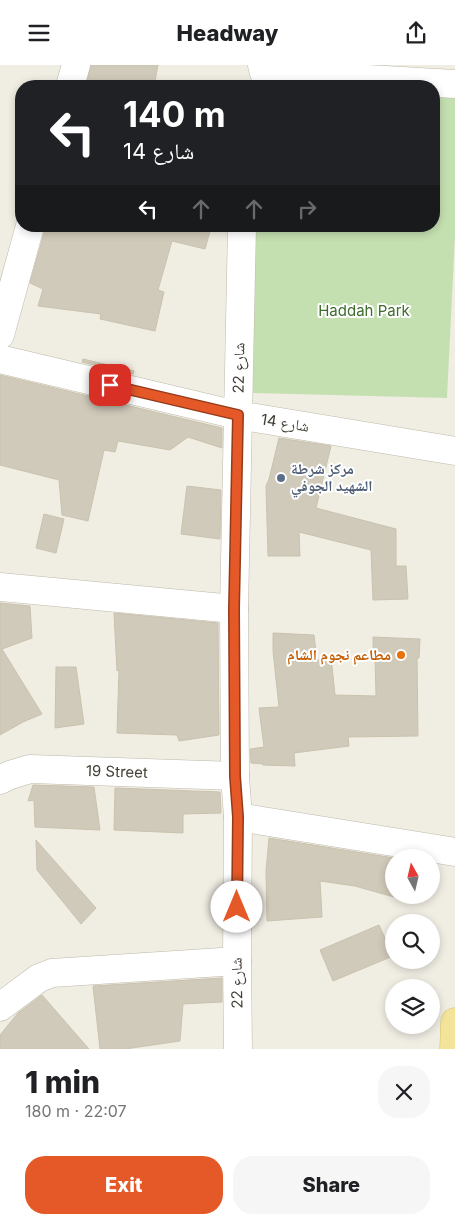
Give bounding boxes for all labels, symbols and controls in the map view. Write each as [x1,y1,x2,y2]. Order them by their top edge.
icon: menu [25,19,53,47]
icon: share [402,19,430,47]
text: Headway [177,20,278,46]
text: 140 m [123,93,226,135]
icon: left [40,100,105,165]
text: شارع 14 [123,138,194,164]
icon: left [134,195,162,223]
icon: ahead [187,195,215,223]
icon: ahead [240,195,268,223]
icon: right [293,195,321,223]
park label: Haddah Park [318,301,411,320]
street label: شارع 22 [229,342,249,394]
pin [89,364,131,406]
icon: arrive [96,371,124,399]
street label: شارع 14 [259,409,311,437]
place label: مركز شرطة الشهيد الجوفي [291,459,373,498]
marker: مركز شرطة الشهيد الجوفي [275,472,287,484]
place label: مطاعم نجوم الشام [287,645,391,665]
marker: مطاعم نجوم الشام [395,649,407,661]
street label: 19 Street [86,761,148,782]
north arrow [385,849,440,904]
map controls [385,849,440,1034]
position arrow [210,880,262,932]
button: search [385,914,440,969]
street label: شارع 22 [227,957,247,1009]
button: layers [385,979,440,1034]
text: 1 min [25,1064,100,1100]
button: close [378,1066,430,1118]
text: 180 m · 22:07 [25,1101,127,1121]
button: Exit [25,1156,223,1214]
button: Share [233,1156,430,1214]

